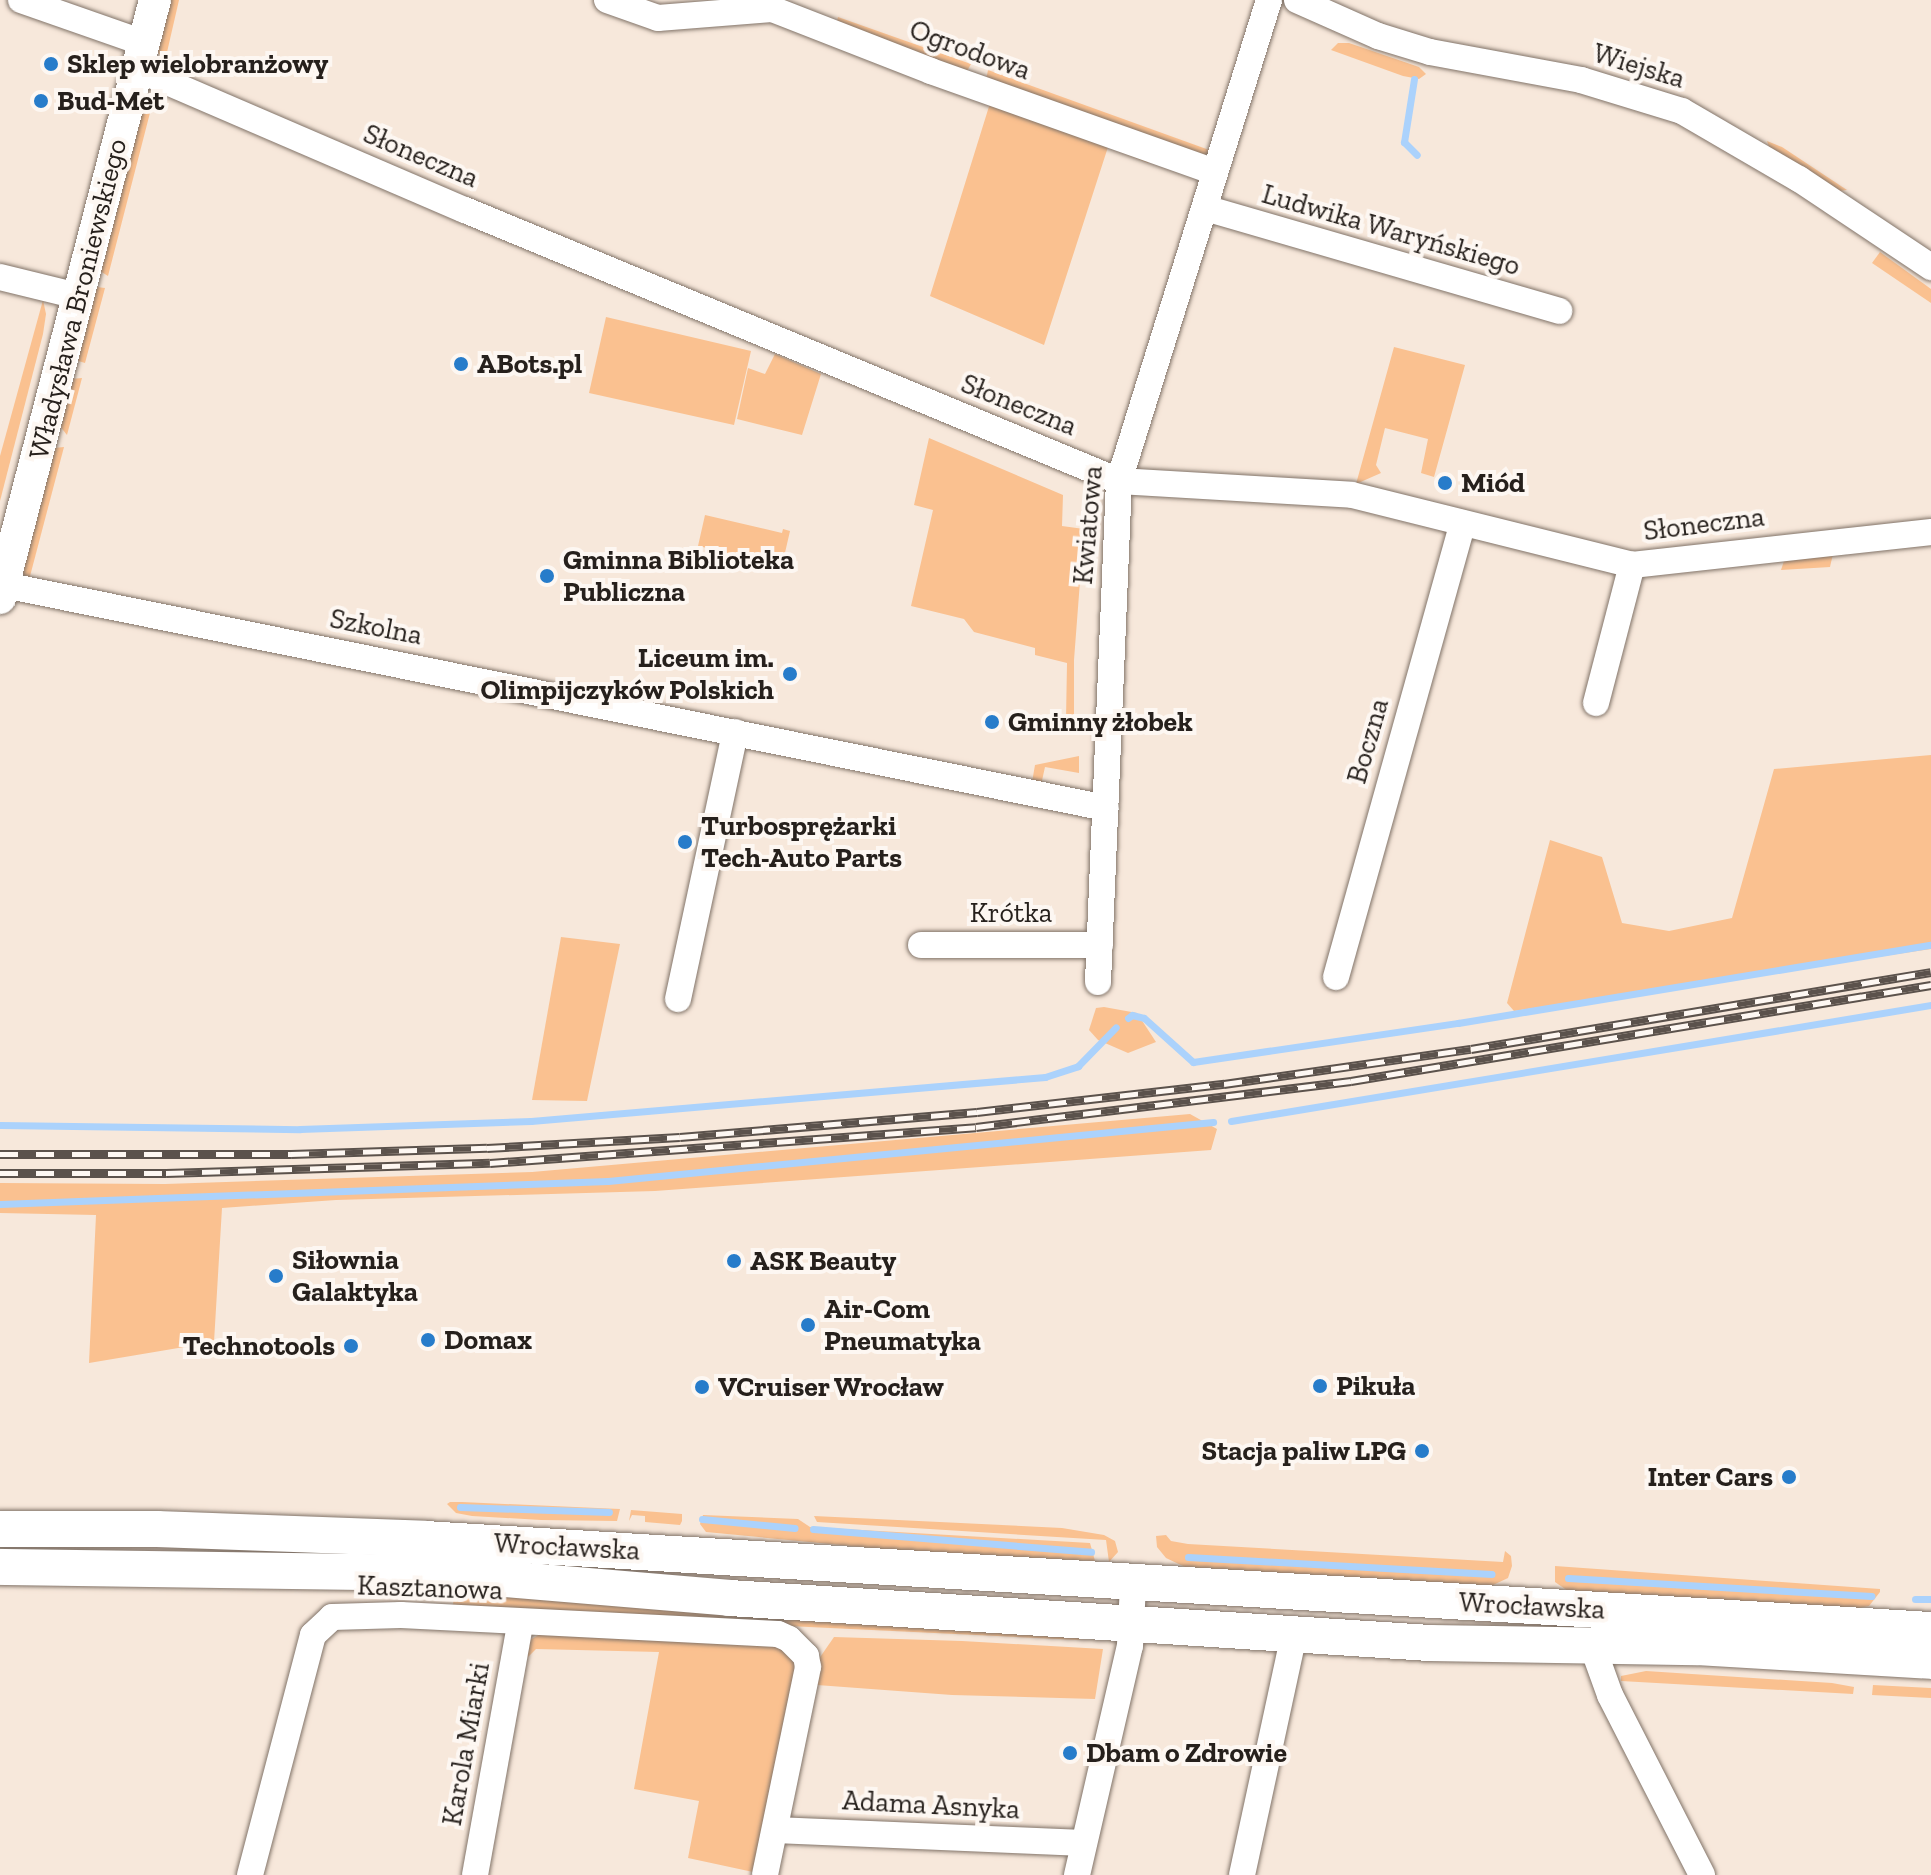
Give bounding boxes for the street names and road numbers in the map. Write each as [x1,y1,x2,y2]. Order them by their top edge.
street label: Ogrodowa [905,13,1035,87]
street label: Wiejska [1589,36,1689,96]
street label: Słoneczna [358,117,484,195]
street label: Władysława Broniewskiego [22,135,134,463]
street label: Ludwika Waryńskiego [1258,177,1524,283]
street label: Słoneczna [956,367,1082,443]
street label: Kwiatowa [1066,464,1110,586]
street label: Słoneczna [1642,500,1766,548]
street label: Szkolna [327,602,425,652]
street label: Boczna [1340,695,1396,787]
street label: Krótka [970,896,1052,930]
street label: Wrocławska [493,1526,641,1568]
street label: Kasztanowa [357,1569,503,1607]
street label: Wrocławska [1458,1585,1606,1627]
street label: Karola Miarki [435,1660,497,1828]
street label: Adama Asnyka [841,1784,1021,1826]

